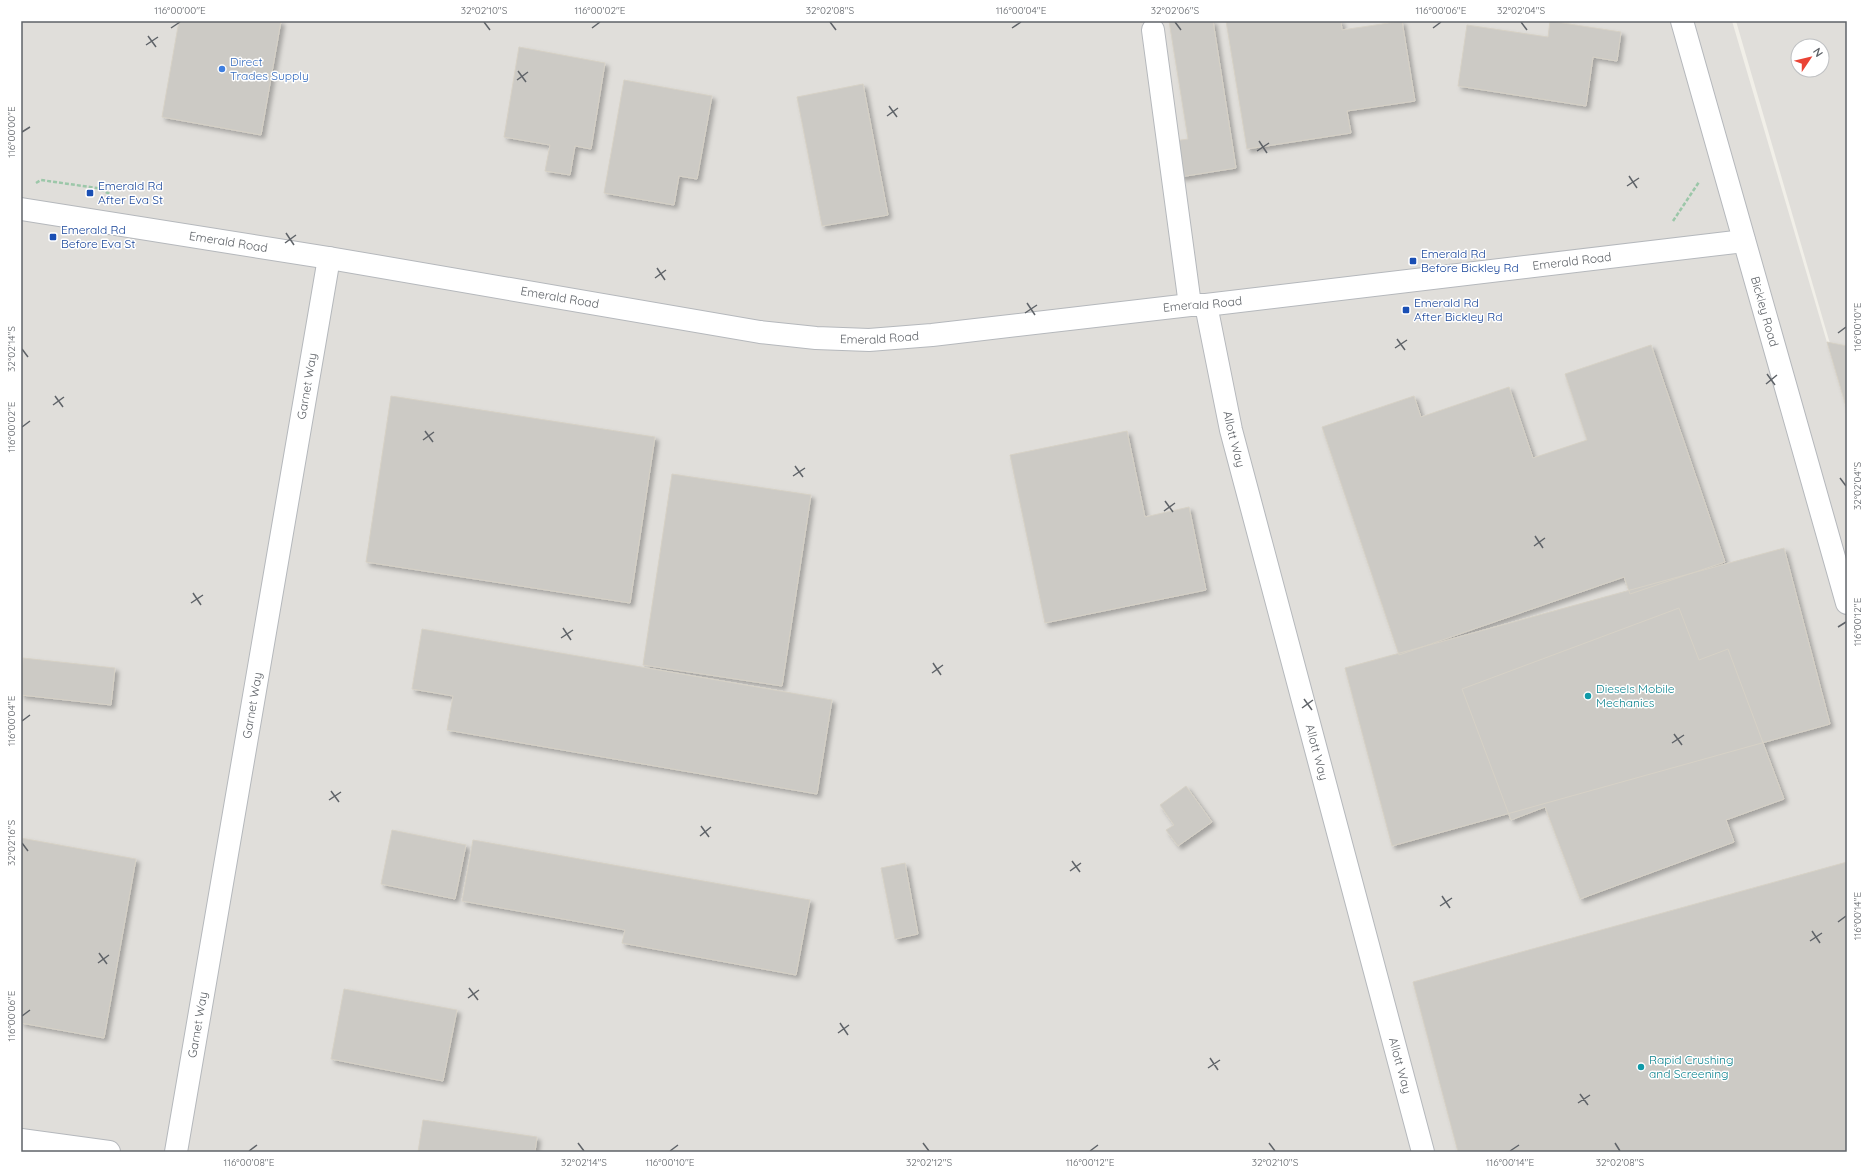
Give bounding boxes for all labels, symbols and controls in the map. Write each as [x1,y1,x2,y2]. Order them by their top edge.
text: 116°00'00"E [154,4,206,17]
text: 32°02'10"S [461,4,508,17]
text: 116°00'02"E [575,4,626,17]
text: 32°02'08"S [806,4,855,17]
text: 116°00'04"E [996,4,1047,17]
text: 32°02'06"S [1151,4,1200,17]
text: 116°00'06"E [1416,4,1467,17]
text: 32°02'04"S [1497,4,1545,17]
north arrow [1790,38,1830,78]
text: N [1810,45,1826,60]
place label: Direct Trades Supply [230,54,309,83]
marker: Direct Trades Supply [217,64,227,74]
text: 116°00'00"E [5,106,18,158]
place label: Emerald Rd After Eva St [98,178,163,207]
marker: Emerald Rd After Eva St [85,188,95,198]
place label: Emerald Rd Before Eva St [61,222,135,251]
street label: Emerald Road [188,228,269,255]
marker: Emerald Rd Before Eva St [48,232,58,242]
place label: Emerald Rd Before Bickley Rd [1421,246,1519,275]
street label: Emerald Road [1532,249,1612,273]
marker: Emerald Rd Before Bickley Rd [1408,256,1418,266]
street label: Bickley Road [1748,275,1782,348]
street label: Emerald Road [519,283,600,311]
street label: Emerald Road [1162,293,1243,315]
place label: Emerald Rd After Bickley Rd [1414,295,1502,324]
text: 116°00'10"E [1851,302,1864,352]
marker: Emerald Rd After Bickley Rd [1401,305,1411,315]
text: 32°02'14"S [5,326,18,372]
street label: Emerald Road [840,328,920,347]
street label: Garnet Way [294,352,320,420]
text: 116°00'02"E [5,401,18,452]
street label: Allott Way [1220,410,1249,469]
text: 32°02'04"S [1851,462,1864,510]
text: 116°00'12"E [1851,597,1864,646]
street label: Garnet Way [239,671,265,740]
place label: Diesels Mobile Mechanics [1596,681,1675,710]
marker: Diesels Mobile Mechanics [1583,691,1593,701]
text: 116°00'04"E [5,695,18,746]
street label: Allott Way [1303,723,1332,782]
text: 32°02'16"S [5,820,18,866]
text: 116°00'14"E [1851,892,1864,940]
text: 116°00'06"E [5,990,18,1041]
street label: Garnet Way [184,990,210,1059]
street label: Allott Way [1386,1036,1415,1095]
place label: Rapid Crushing and Screening [1649,1052,1733,1081]
marker: Rapid Crushing and Screening [1636,1062,1646,1072]
text: 116°00'08"E [224,1156,275,1169]
text: 32°02'14"S [561,1156,607,1169]
text: 116°00'10"E [645,1156,695,1169]
text: 32°02'12"S [906,1156,952,1169]
text: 116°00'12"E [1066,1156,1115,1169]
text: 32°02'10"S [1252,1156,1299,1169]
text: 116°00'14"E [1486,1156,1534,1169]
text: 32°02'08"S [1596,1156,1645,1169]

